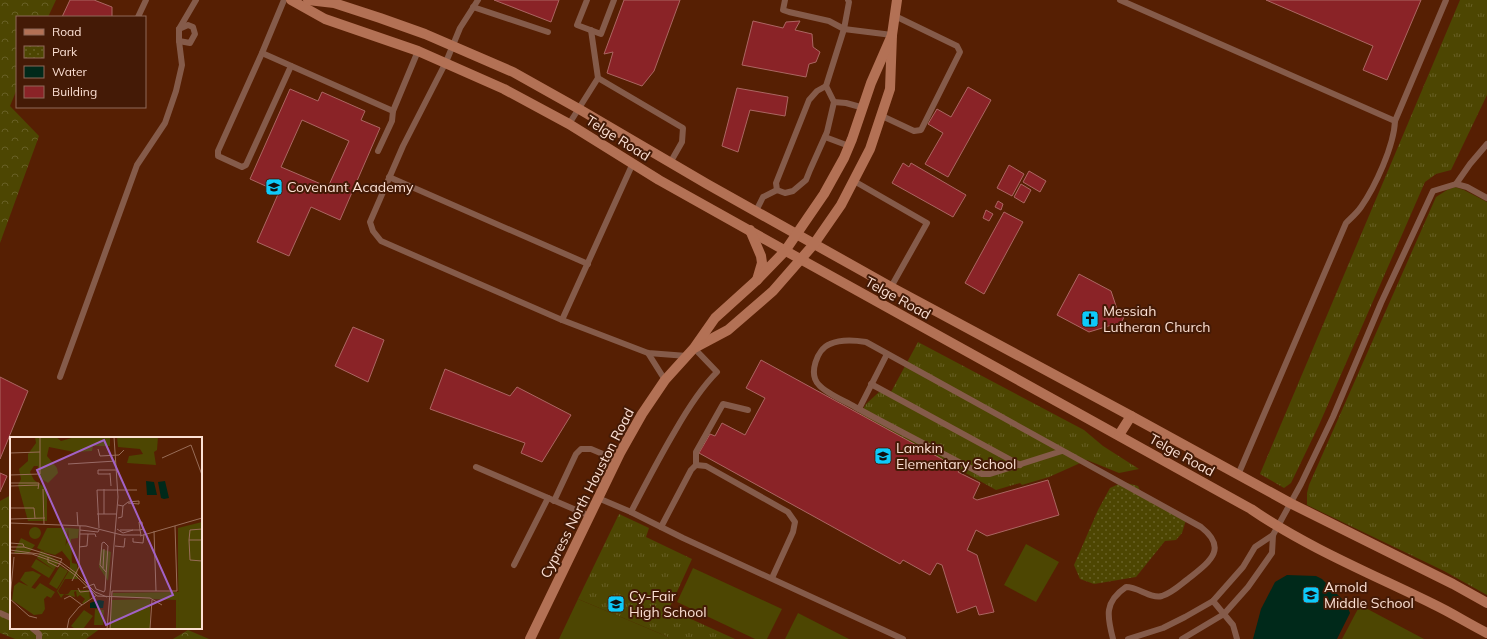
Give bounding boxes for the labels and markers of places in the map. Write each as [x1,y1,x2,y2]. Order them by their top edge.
school or university icon: Covenant Academy [264,177,284,197]
place label: Covenant Academy [287,178,414,196]
place label: Messiah Lutheran Church [1103,302,1211,336]
church icon: Messiah Lutheran Church [1080,309,1100,329]
place label: Lamkin Elementary School [896,439,1016,473]
school or university icon: Lamkin Elementary School [873,446,893,466]
place label: Arnold Middle School [1324,578,1414,612]
school or university icon: Arnold Middle School [1301,585,1321,605]
place label: Cy-Fair High School [629,587,707,621]
school or university icon: Cy-Fair High School [606,594,626,614]

